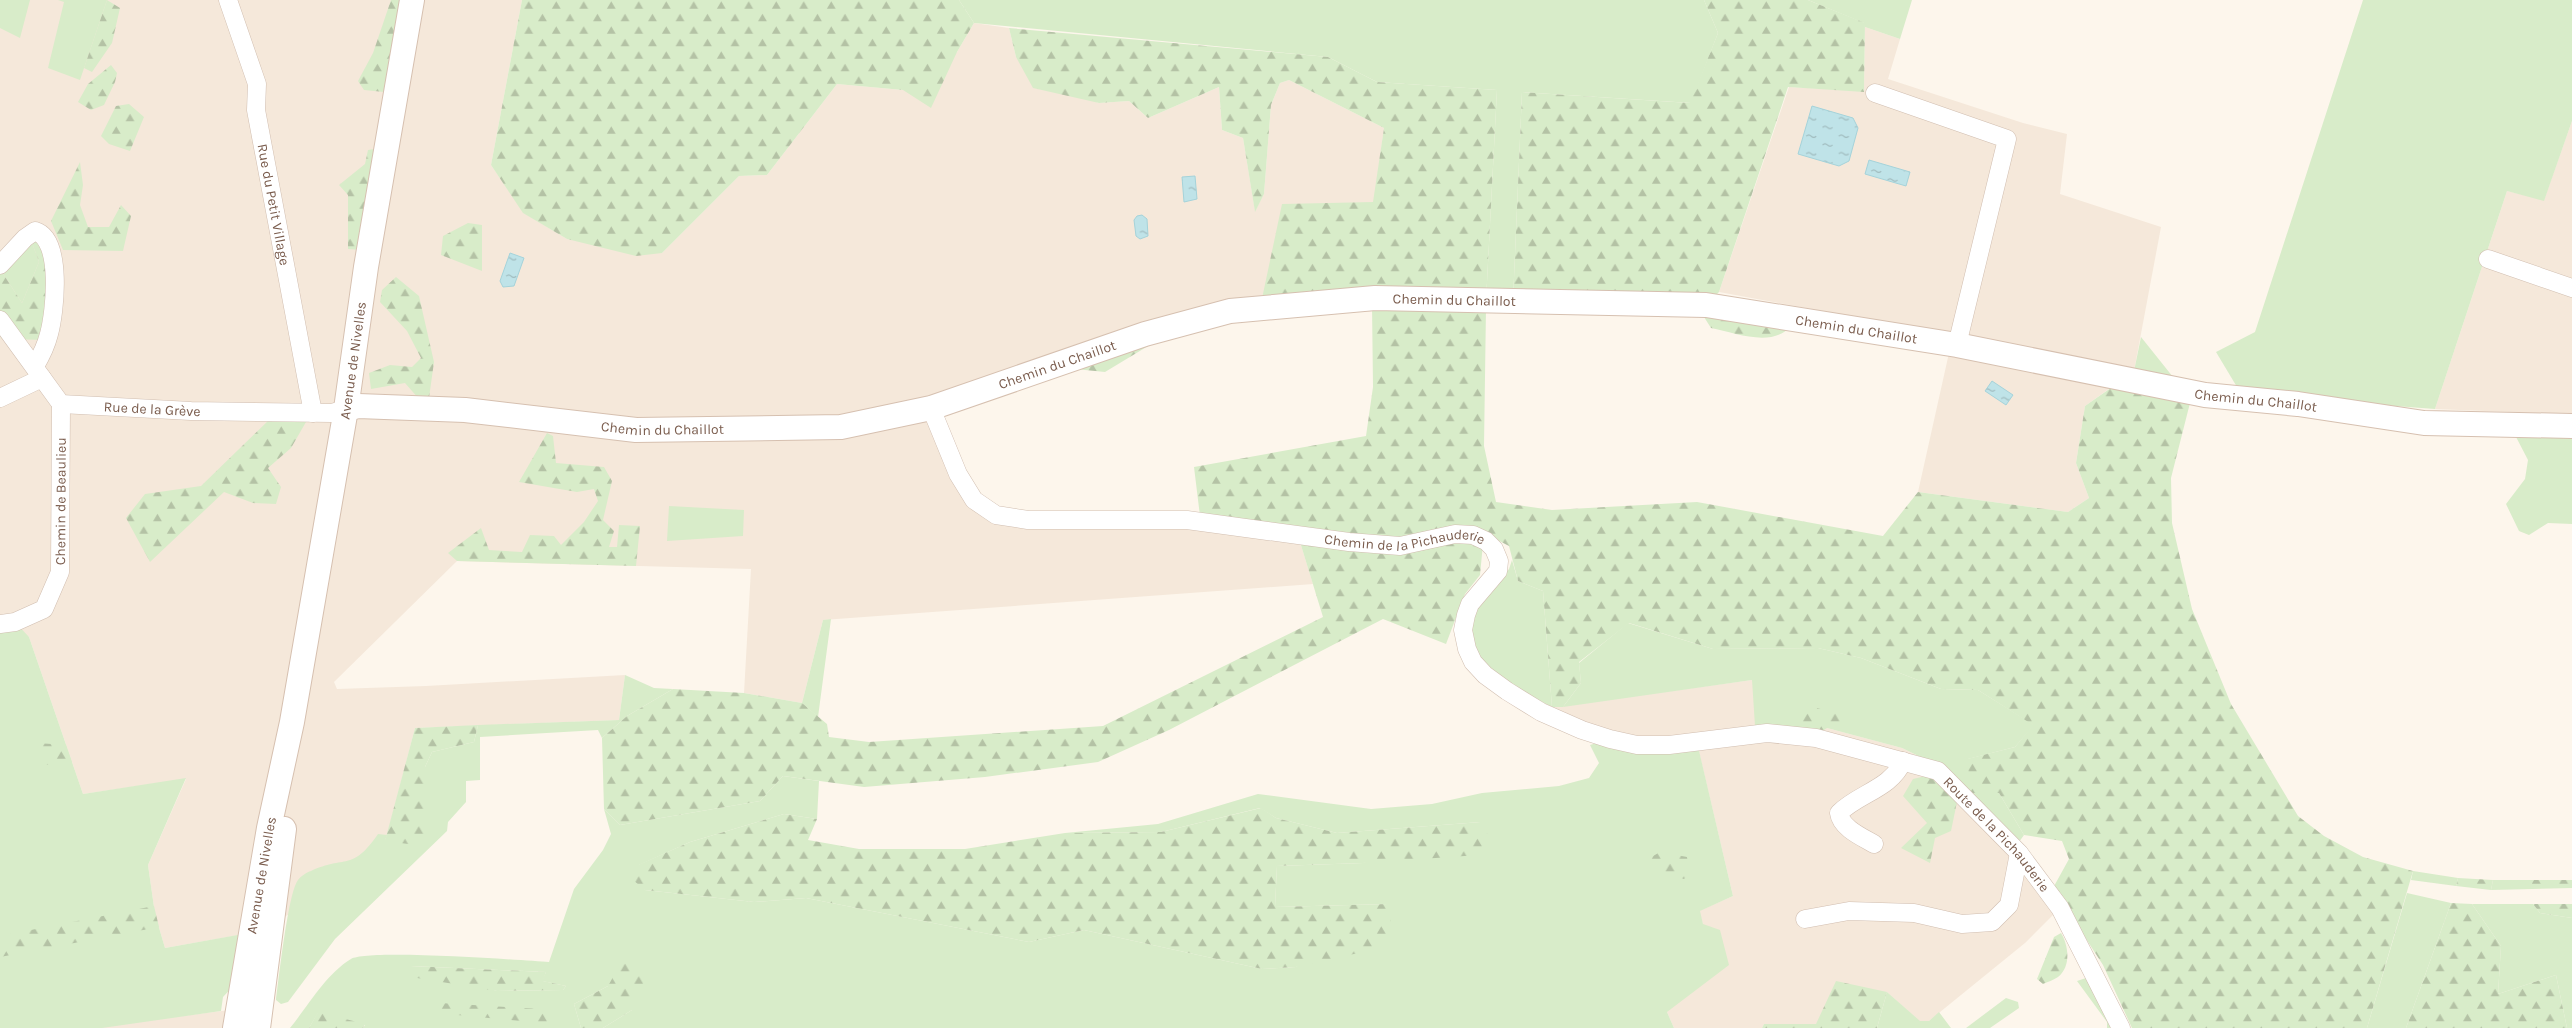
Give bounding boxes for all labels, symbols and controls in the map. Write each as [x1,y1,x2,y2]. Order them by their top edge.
street label: Rue du Petit Village [254,142,293,267]
street label: Chemin du Chaillot [1393,290,1516,310]
street label: Avenue de Nivelles [336,301,370,421]
street label: Chemin du Chaillot [1794,311,1918,348]
street label: Chemin du Chaillot [996,337,1118,393]
street label: Chemin du Chaillot [2193,385,2318,416]
street label: Rue de la Grève [103,398,201,420]
street label: Chemin du Chaillot [600,418,724,439]
street label: Chemin de Beaulieu [52,437,70,565]
street label: Chemin de la Pichauderie [1323,526,1488,555]
street label: Route de la Pichauderie [1940,773,2053,895]
street label: Avenue de Nivelles [243,815,280,935]

